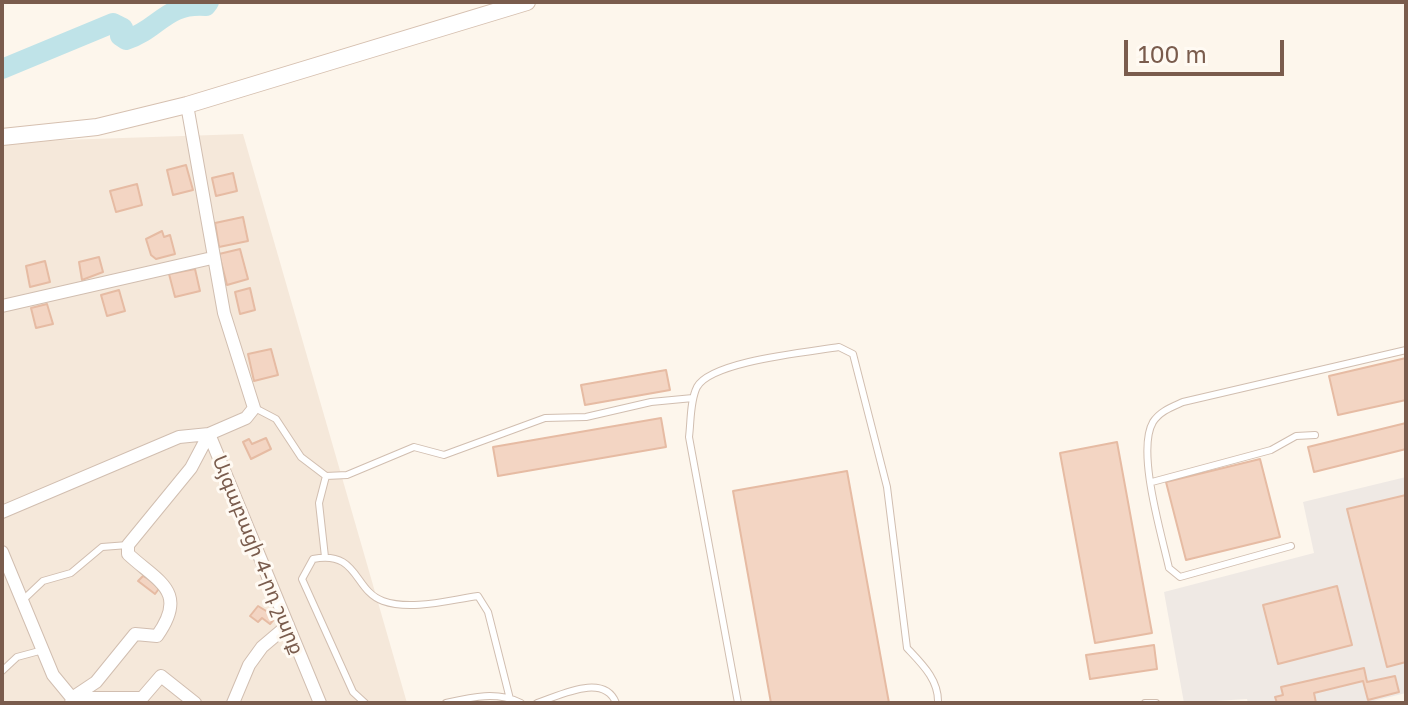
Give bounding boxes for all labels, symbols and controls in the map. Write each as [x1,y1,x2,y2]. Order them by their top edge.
scale bar [1128,24,1288,74]
text: 100 m [1138,39,1207,68]
street label: Այգաբացի 4-րդ շարք [207,452,309,658]

